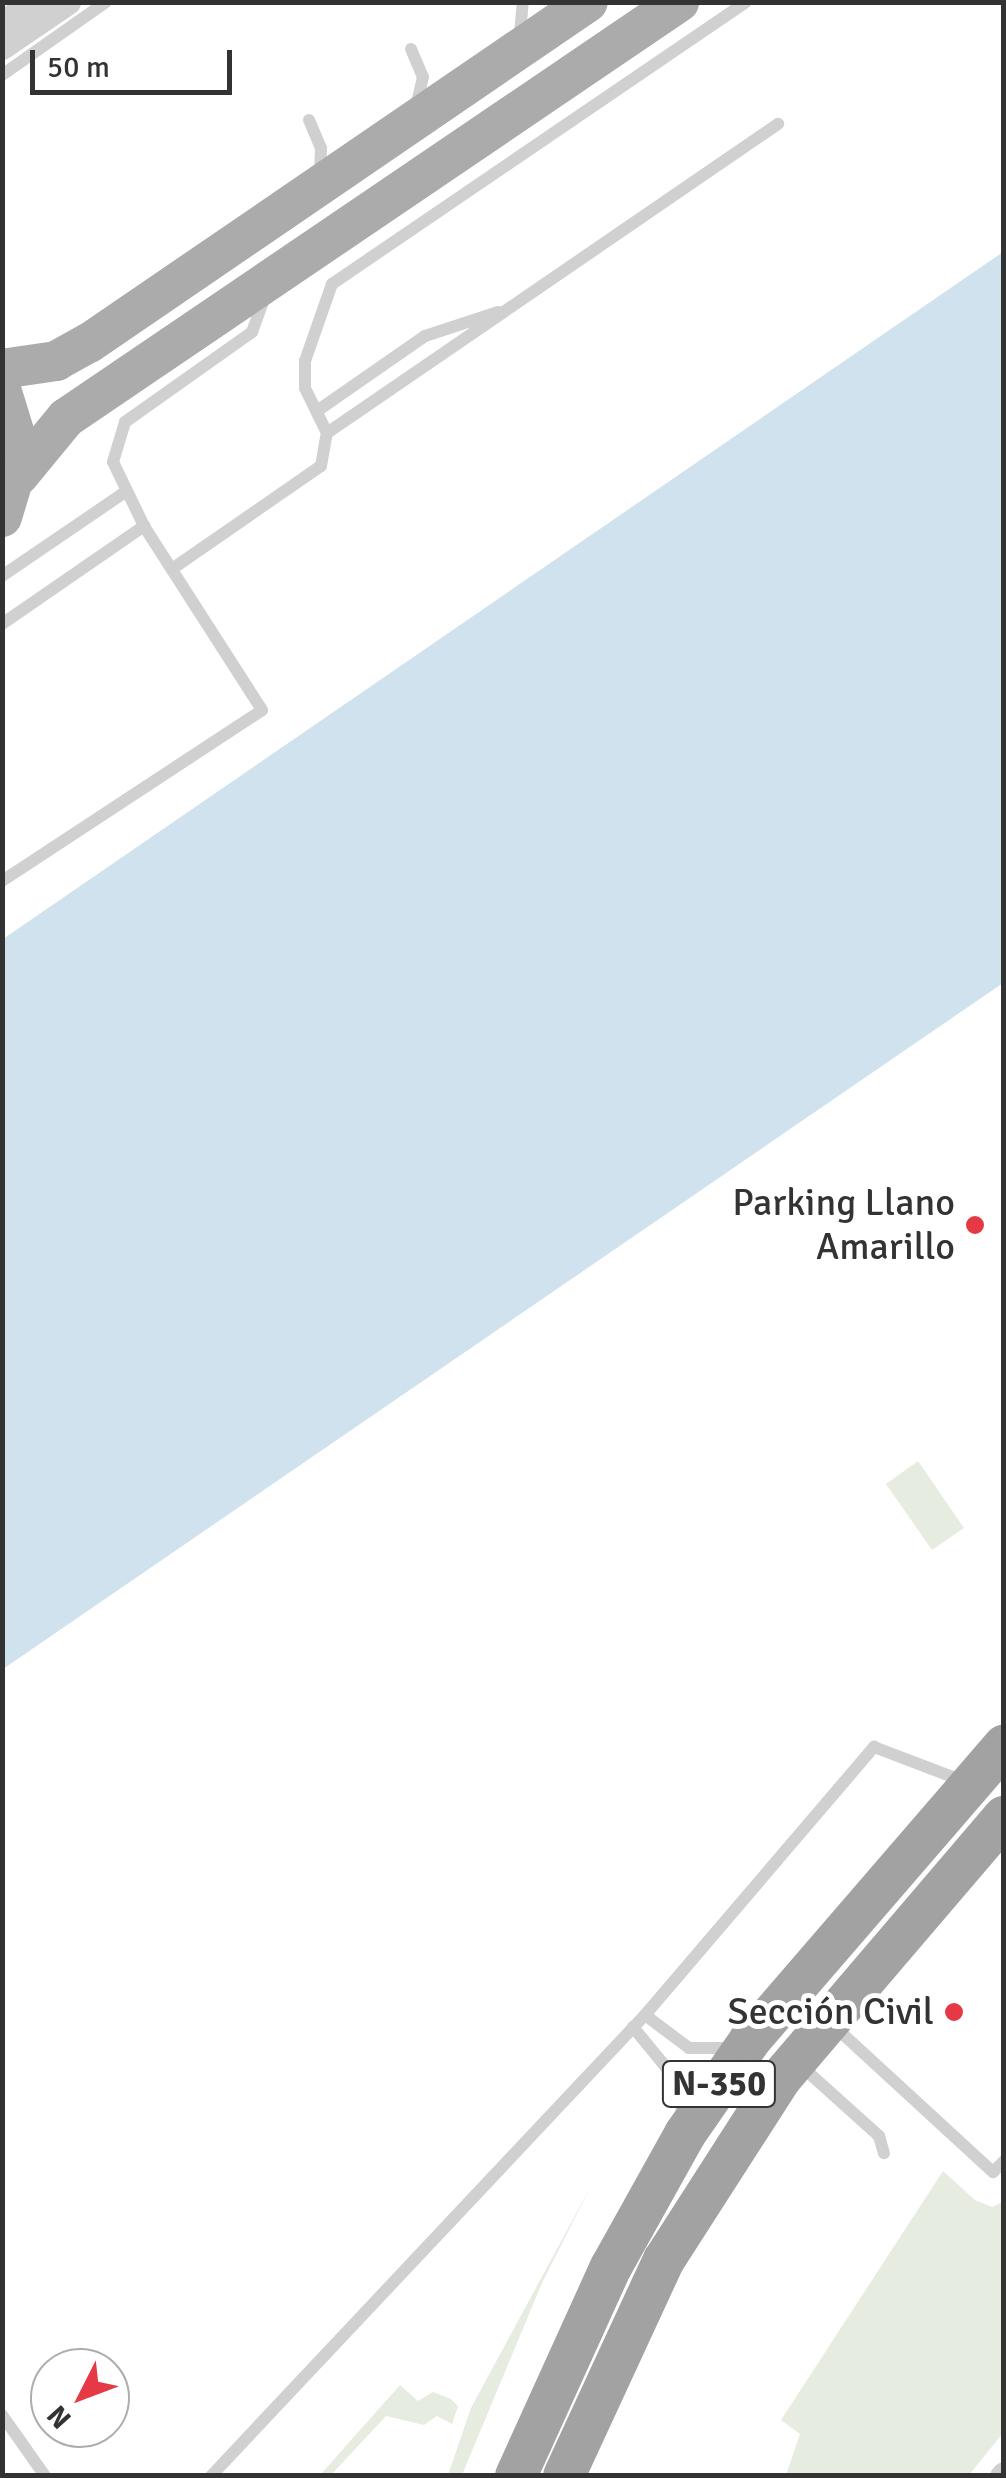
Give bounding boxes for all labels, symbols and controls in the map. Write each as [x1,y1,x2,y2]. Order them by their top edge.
scale bar [35,30,238,92]
text: 50 m [47,49,110,86]
place label: Parking Llano Amarillo [732,1180,955,1270]
marker: Parking Llano Amarillo [964,1214,986,1236]
place label: Sección Civil [728,1989,934,2035]
marker: Sección Civil [943,2001,965,2023]
road number: N-350 [662,2054,776,2114]
north arrow [30,2348,130,2448]
text: N [40,2398,78,2435]

